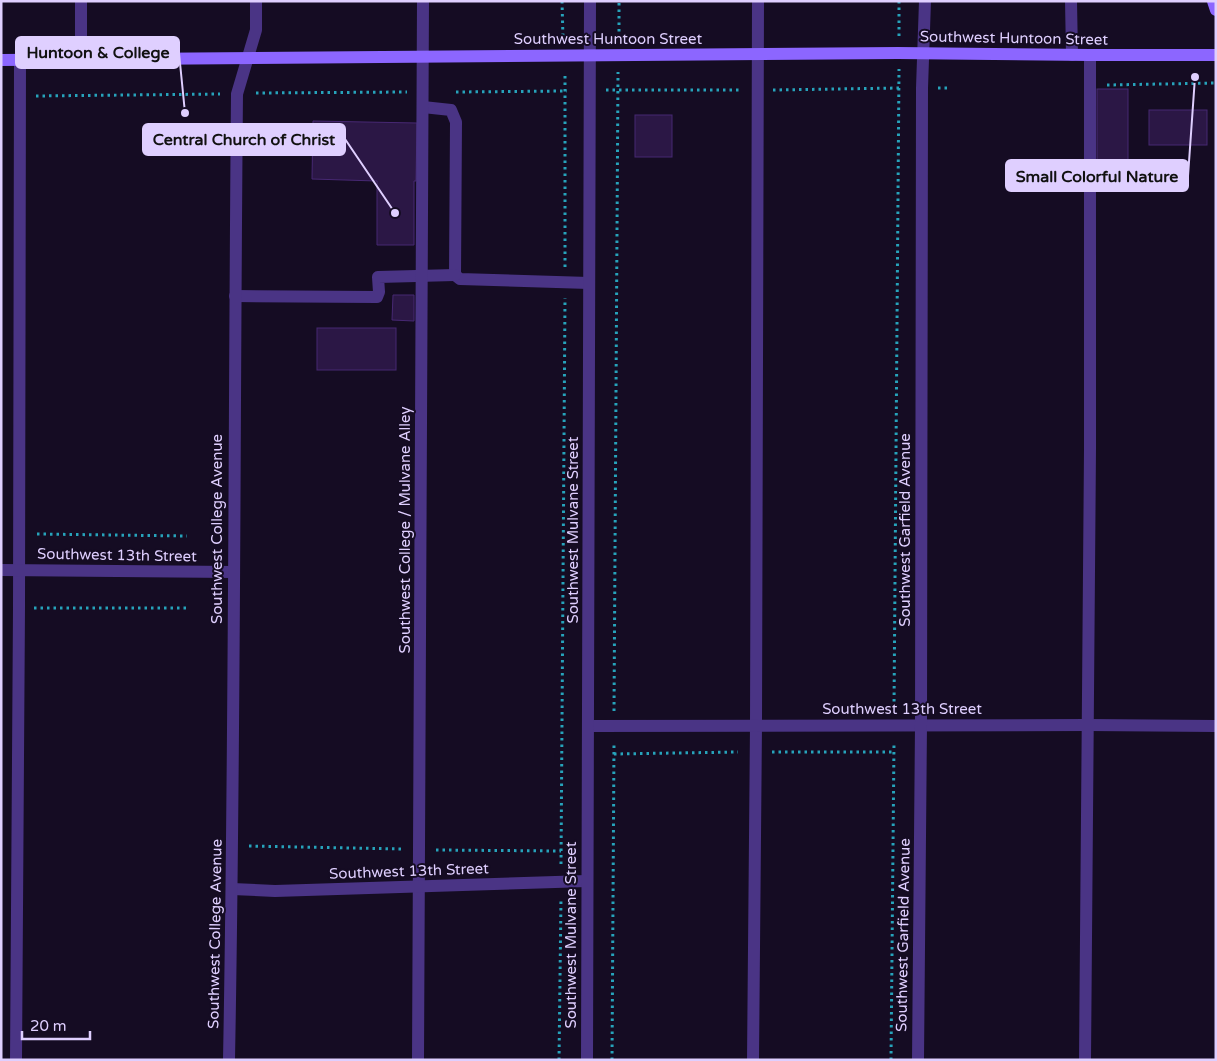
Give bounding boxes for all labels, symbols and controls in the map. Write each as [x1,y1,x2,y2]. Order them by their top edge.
street label: Southwest Huntoon Street [920,27,1109,49]
street label: Southwest Huntoon Street [514,30,702,48]
callout: Huntoon & College [16,37,179,68]
text: Huntoon & College [26,43,170,63]
callout: Central Church of Christ [143,124,345,155]
text: Central Church of Christ [153,130,336,150]
callout: Small Colorful Nature [1006,160,1188,191]
text: Small Colorful Nature [1016,167,1178,187]
street label: Southwest College / Mulvane Alley [396,407,414,653]
street label: Southwest Garfield Avenue [896,433,914,627]
street label: Southwest College Avenue [208,434,226,624]
street label: Southwest Mulvane Street [564,436,582,624]
street label: Southwest 13th Street [37,545,197,565]
street label: Southwest 13th Street [822,700,982,718]
street label: Southwest Garfield Avenue [892,838,914,1032]
street label: Southwest College Avenue [204,839,226,1029]
street label: Southwest Mulvane Street [562,841,580,1029]
street label: Southwest 13th Street [329,859,489,883]
scale bar [22,1008,90,1040]
text: 20 m [30,1017,67,1035]

